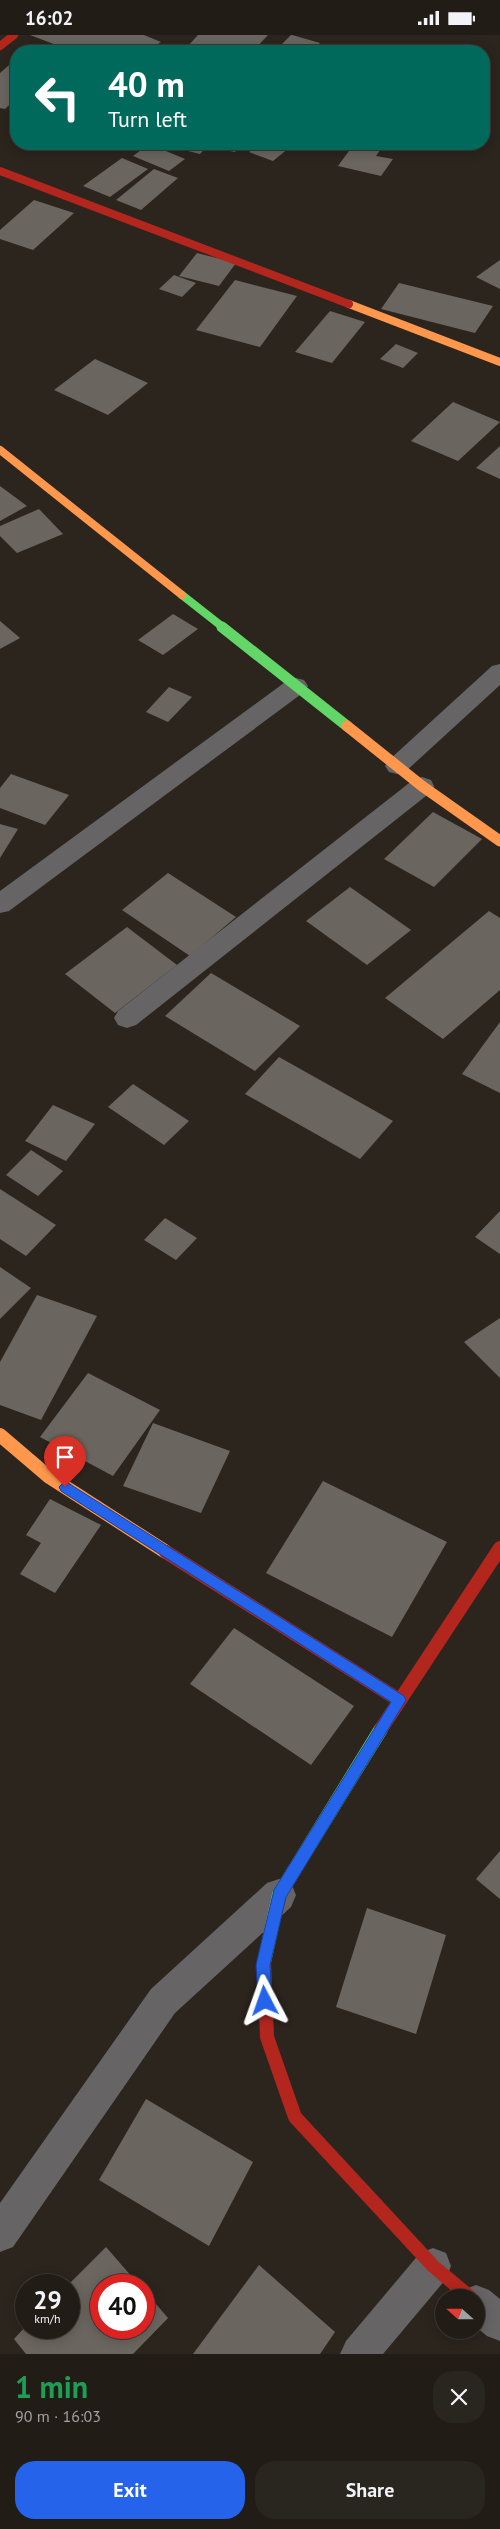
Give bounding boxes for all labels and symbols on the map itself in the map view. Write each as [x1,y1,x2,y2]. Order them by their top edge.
pin [44,1436,86,1487]
position arrow [238,1974,290,2026]
speed limit sign: 40 [90,2274,155,2339]
north arrow [435,2289,485,2339]

